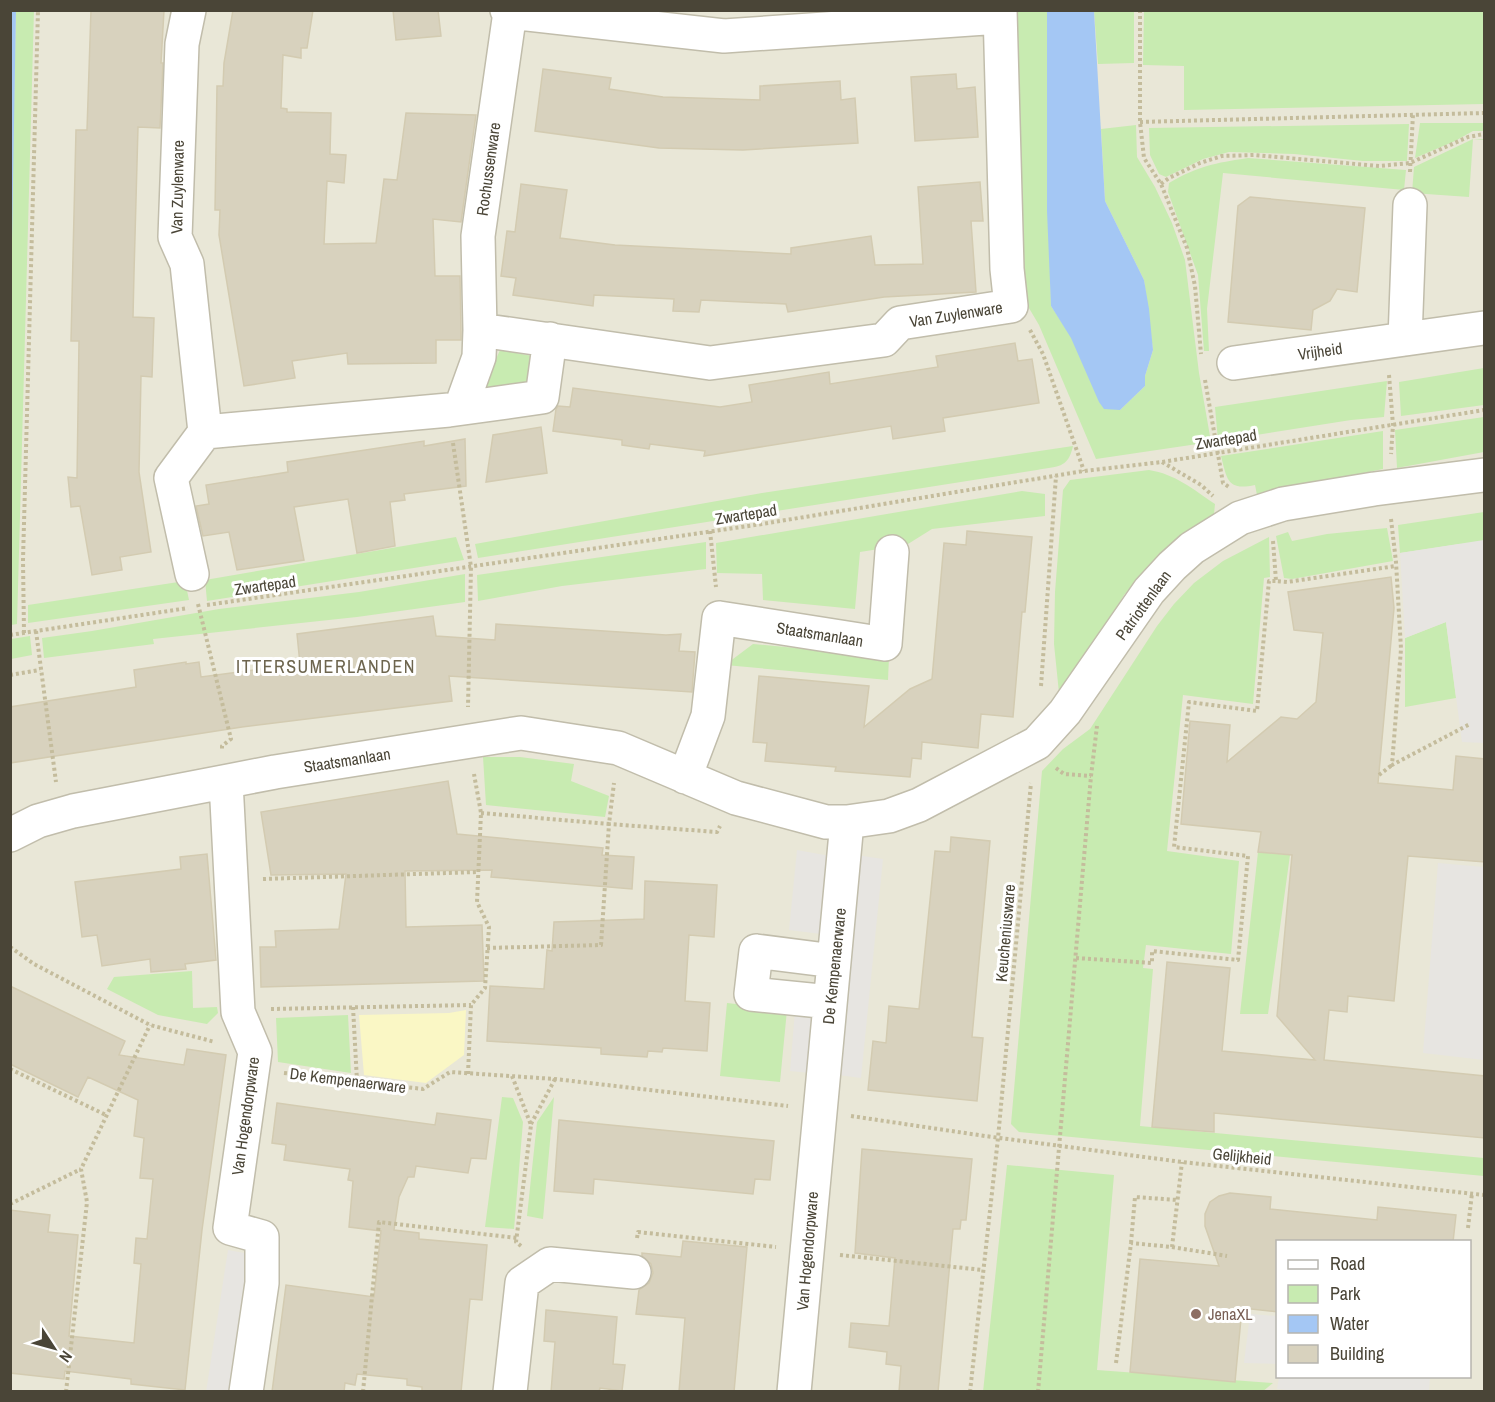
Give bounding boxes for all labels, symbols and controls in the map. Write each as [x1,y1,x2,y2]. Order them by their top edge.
street label: Rochussenware [471,121,505,217]
street label: Van Zuylenware [165,140,189,234]
street label: Van Zuylenware [908,296,1004,332]
street label: Vrijheid [1296,337,1344,365]
street label: Zwartepad [1194,423,1258,455]
street label: Zwartepad [714,498,778,530]
street label: Patriottenlaan [1110,565,1176,645]
street label: Zwartepad [233,570,297,600]
street label: Staatsmanlaan [775,616,865,652]
district label: ITTERSUMERLANDEN [236,654,416,679]
street label: Staatsmanlaan [302,742,392,778]
street label: Keucheniusware [990,883,1020,983]
street label: De Kempenaerware [817,907,851,1025]
street label: Van Hogendorpware [226,1055,264,1177]
street label: De Kempenaerware [289,1062,407,1098]
street label: Gelijkheid [1211,1142,1273,1170]
street label: Van Hogendorpware [791,1191,823,1311]
legend [1276,1240,1471,1378]
text: Road [1330,1251,1365,1276]
text: Park [1330,1281,1361,1306]
place label: JenaXL [1208,1303,1253,1325]
marker: JenaXL [1189,1307,1203,1321]
text: Water [1330,1311,1369,1336]
north arrow [24,1318,84,1378]
text: Building [1330,1341,1385,1366]
text: N [54,1347,78,1367]

